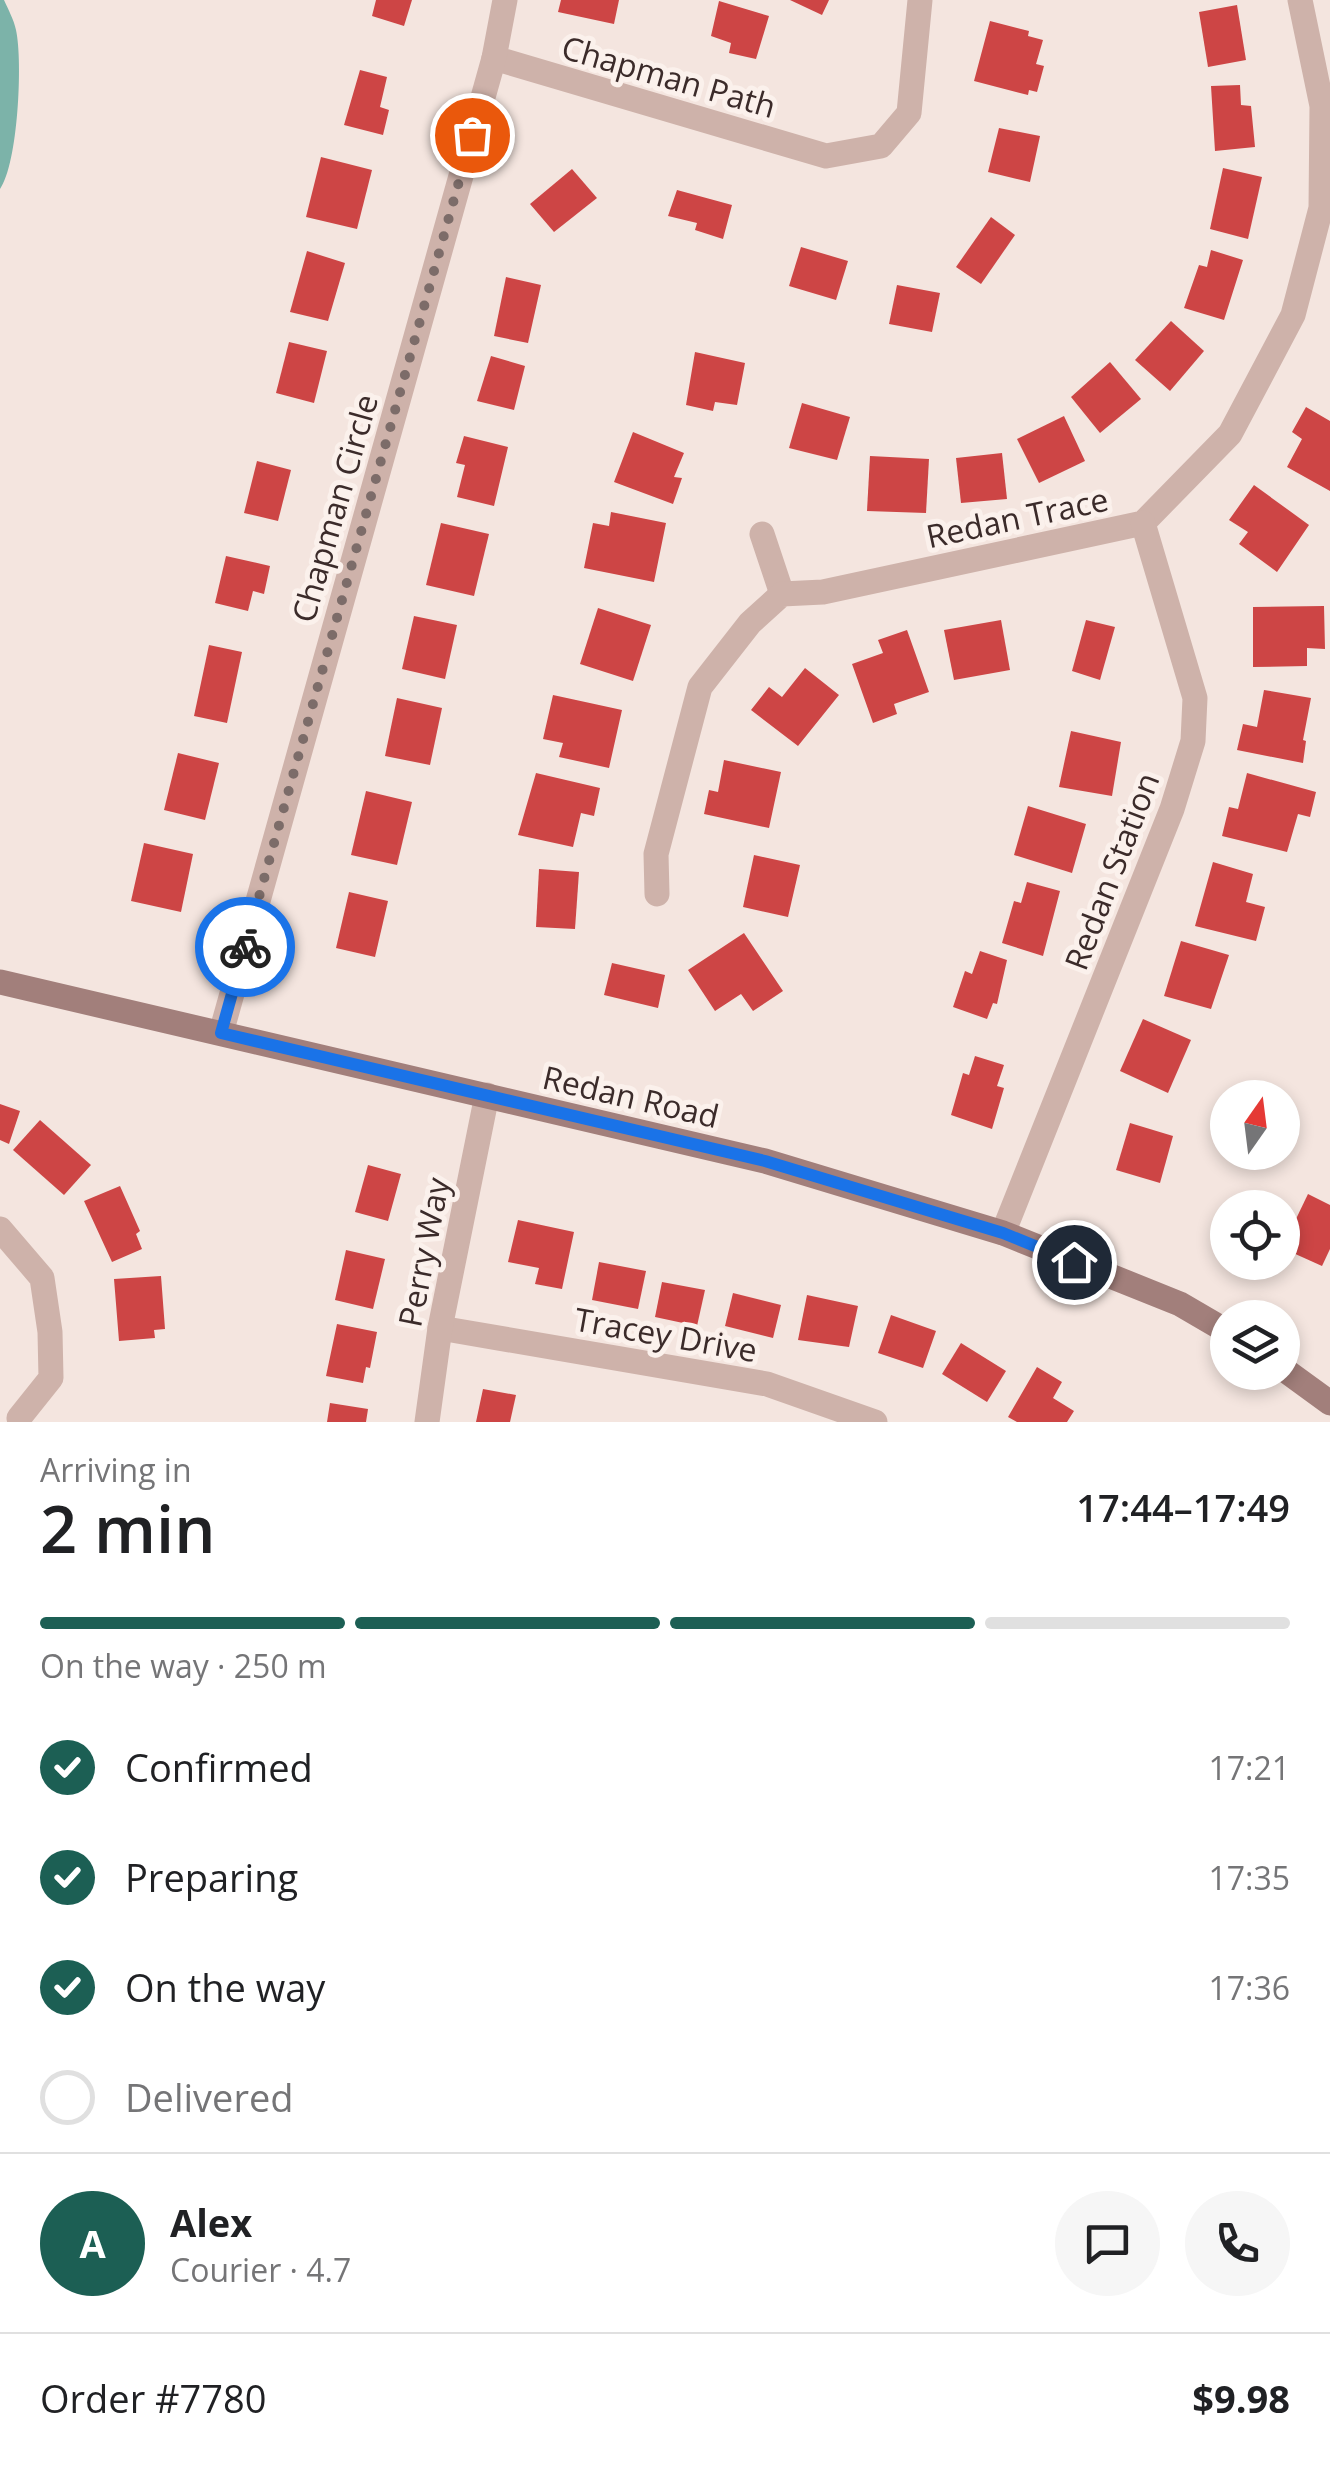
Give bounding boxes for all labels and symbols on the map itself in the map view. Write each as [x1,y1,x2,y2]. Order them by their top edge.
street label: Chapman Path [557,25,781,127]
pin [430,93,515,178]
street label: Chapman Circle [281,389,387,627]
street label: Redan Trace [922,477,1112,557]
street label: Redan Station [1054,766,1168,976]
courier [195,897,295,997]
street label: Redan Road [539,1055,723,1137]
north arrow [1210,1080,1300,1170]
street label: Perry Way [387,1173,459,1330]
pin [1032,1220,1117,1305]
street label: Tracey Drive [571,1297,761,1371]

